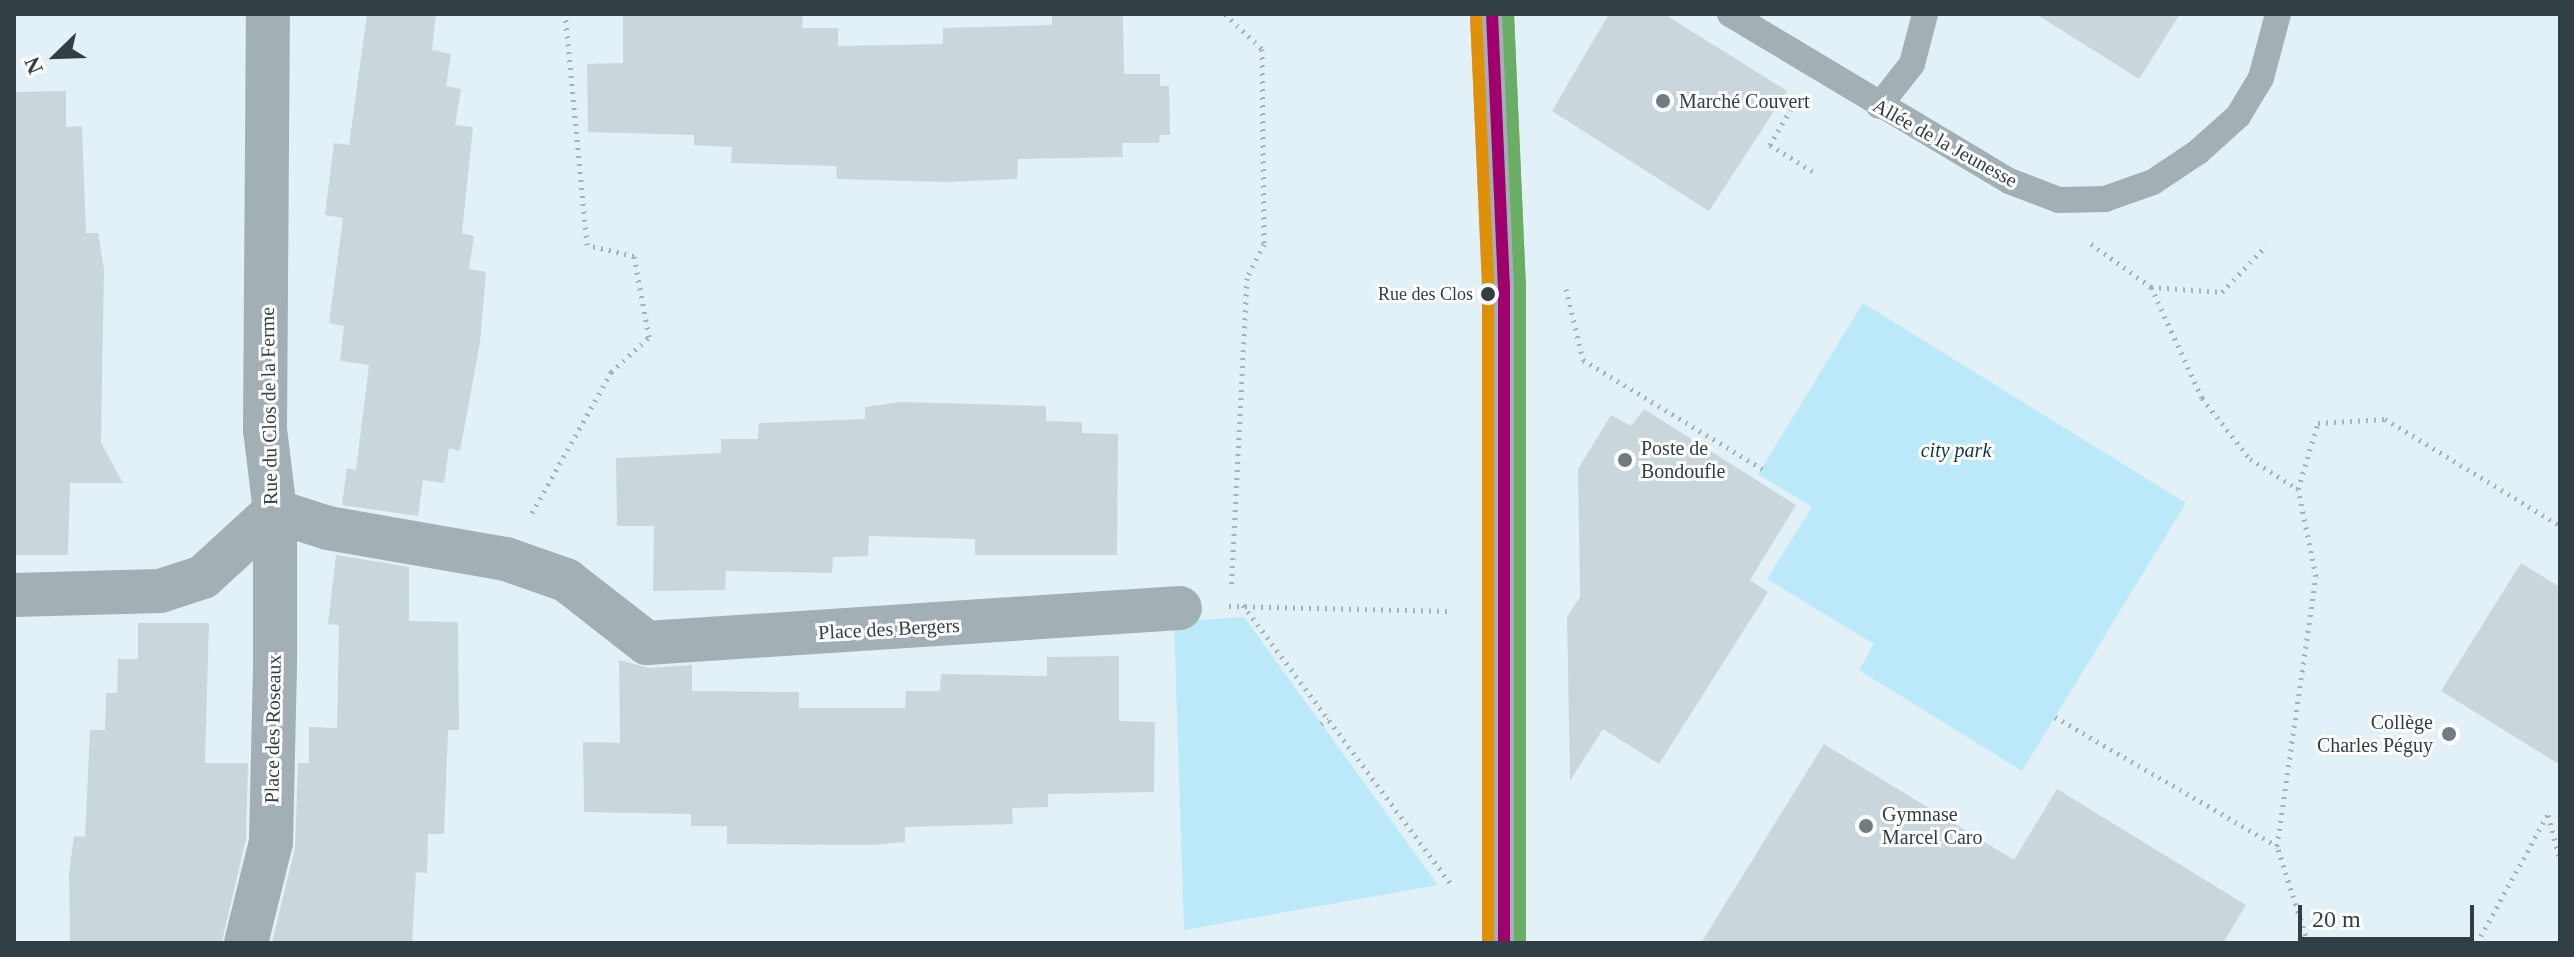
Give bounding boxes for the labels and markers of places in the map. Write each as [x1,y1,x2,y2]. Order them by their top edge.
place label: Marché Couvert [1679,89,1810,113]
marker: Marché Couvert [1654,92,1672,110]
place label: Rue des Clos [1378,283,1473,305]
marker: Rue des Clos [1480,286,1496,302]
place label: Poste de Bondoufle [1641,436,1725,483]
marker: Poste de Bondoufle [1616,451,1634,469]
place label: Collège Charles Péguy [2317,710,2433,757]
marker: Collège Charles Péguy [2440,725,2458,743]
place label: Gymnase Marcel Caro [1882,802,1983,849]
marker: Gymnase Marcel Caro [1857,817,1875,835]

